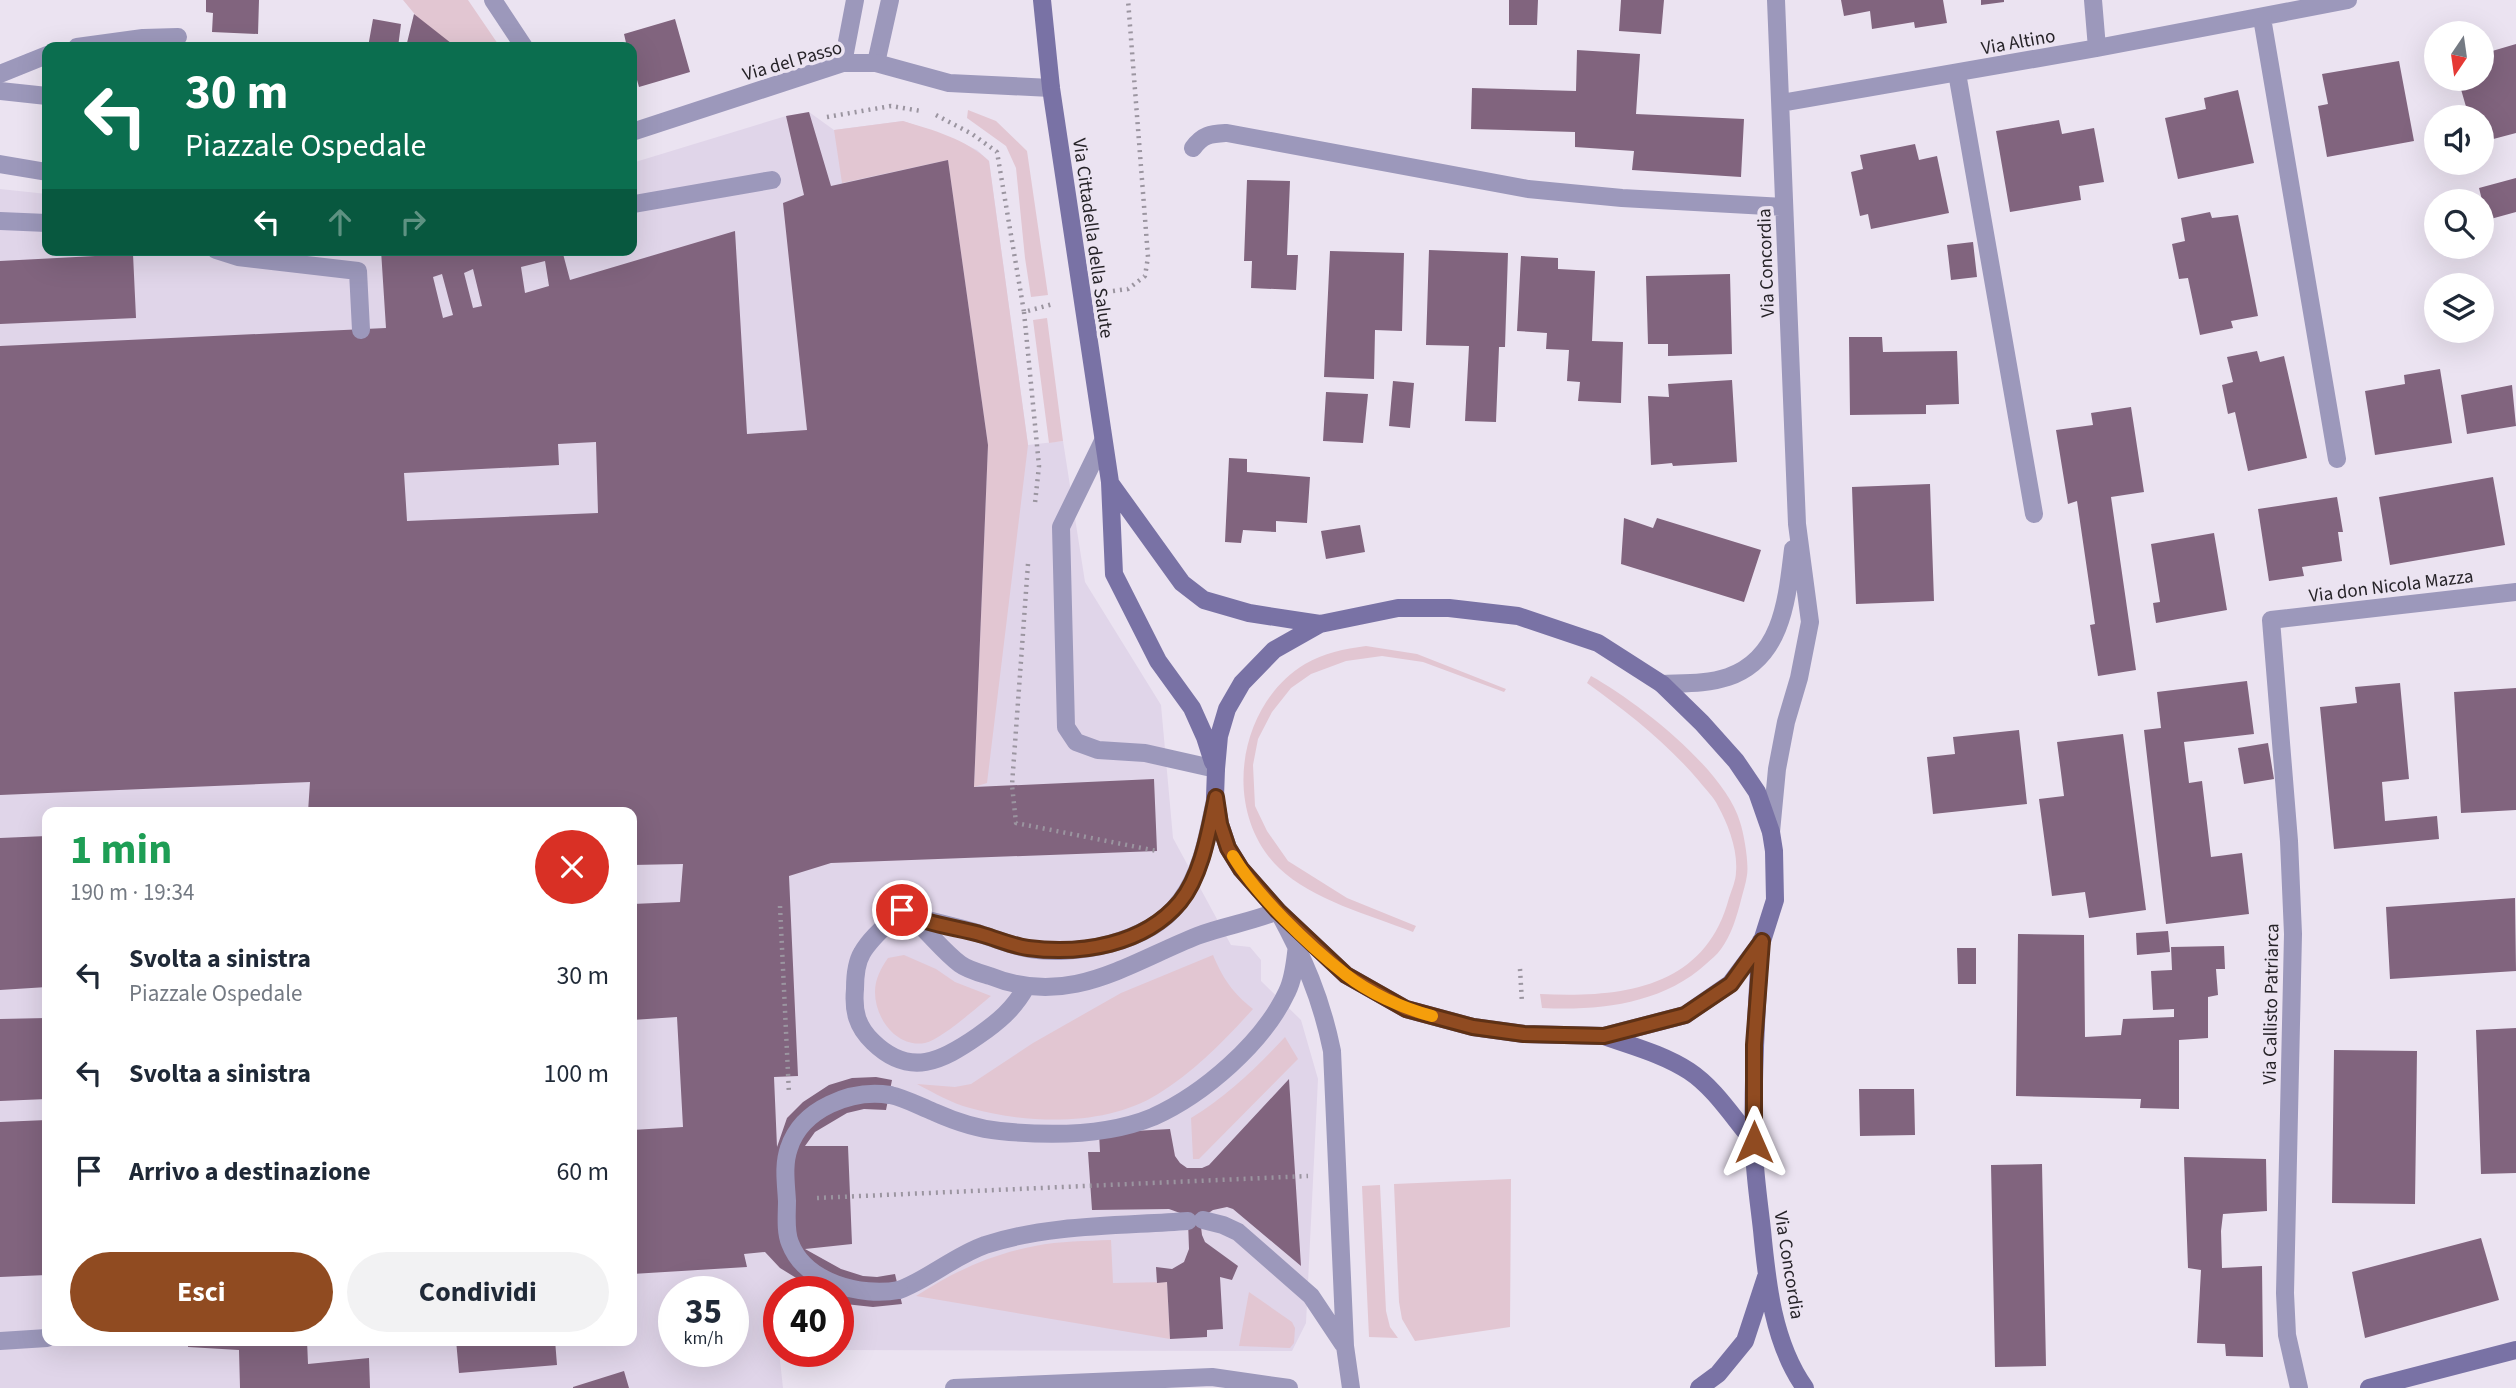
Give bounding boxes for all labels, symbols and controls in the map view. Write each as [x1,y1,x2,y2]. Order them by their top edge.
north arrow [2424,21,2494,91]
map controls [2424,21,2494,343]
street label: Via Altino [1979,23,2057,62]
street label: Via del Passo [740,34,845,89]
text: 30 m [185,58,289,128]
icon: left [70,70,161,161]
button: sound [2424,105,2494,175]
text: Piazzale Ospedale [185,123,426,169]
street label: Via Cittadella della Salute [1065,137,1120,340]
button: search [2424,189,2494,259]
icon: left [248,203,286,241]
icon: ahead [321,203,359,241]
icon: right [394,203,432,241]
street label: Via Concordia [1751,208,1782,318]
button: layers [2424,273,2494,343]
street label: Via don Nicola Mazza [2307,563,2475,610]
text: 1 min [70,820,172,880]
button: close [535,830,609,904]
text: 190 m · 19:34 [70,876,194,909]
pin [872,880,932,940]
icon: arrive [883,891,921,929]
street label: Via Callisto Patriarca [2257,923,2286,1085]
text: Svolta a sinistra [129,940,311,977]
icon: left [70,956,108,994]
text: 30 m [556,957,609,994]
text: Piazzale Ospedale [129,977,302,1010]
icon: left [70,1054,108,1092]
text: Svolta a sinistra [129,1055,311,1092]
text: 100 m [543,1055,609,1092]
position arrow [1717,1105,1791,1179]
icon: arrive [70,1152,108,1190]
text: Arrivo a destinazione [129,1153,371,1190]
text: 60 m [556,1153,609,1190]
street label: Via Concordia [1767,1209,1810,1321]
button: Esci [70,1252,333,1332]
button: Condividi [347,1252,609,1332]
speed limit sign: 40 [763,1276,854,1367]
text: 35 [685,1287,722,1337]
text: km/h [684,1326,723,1351]

